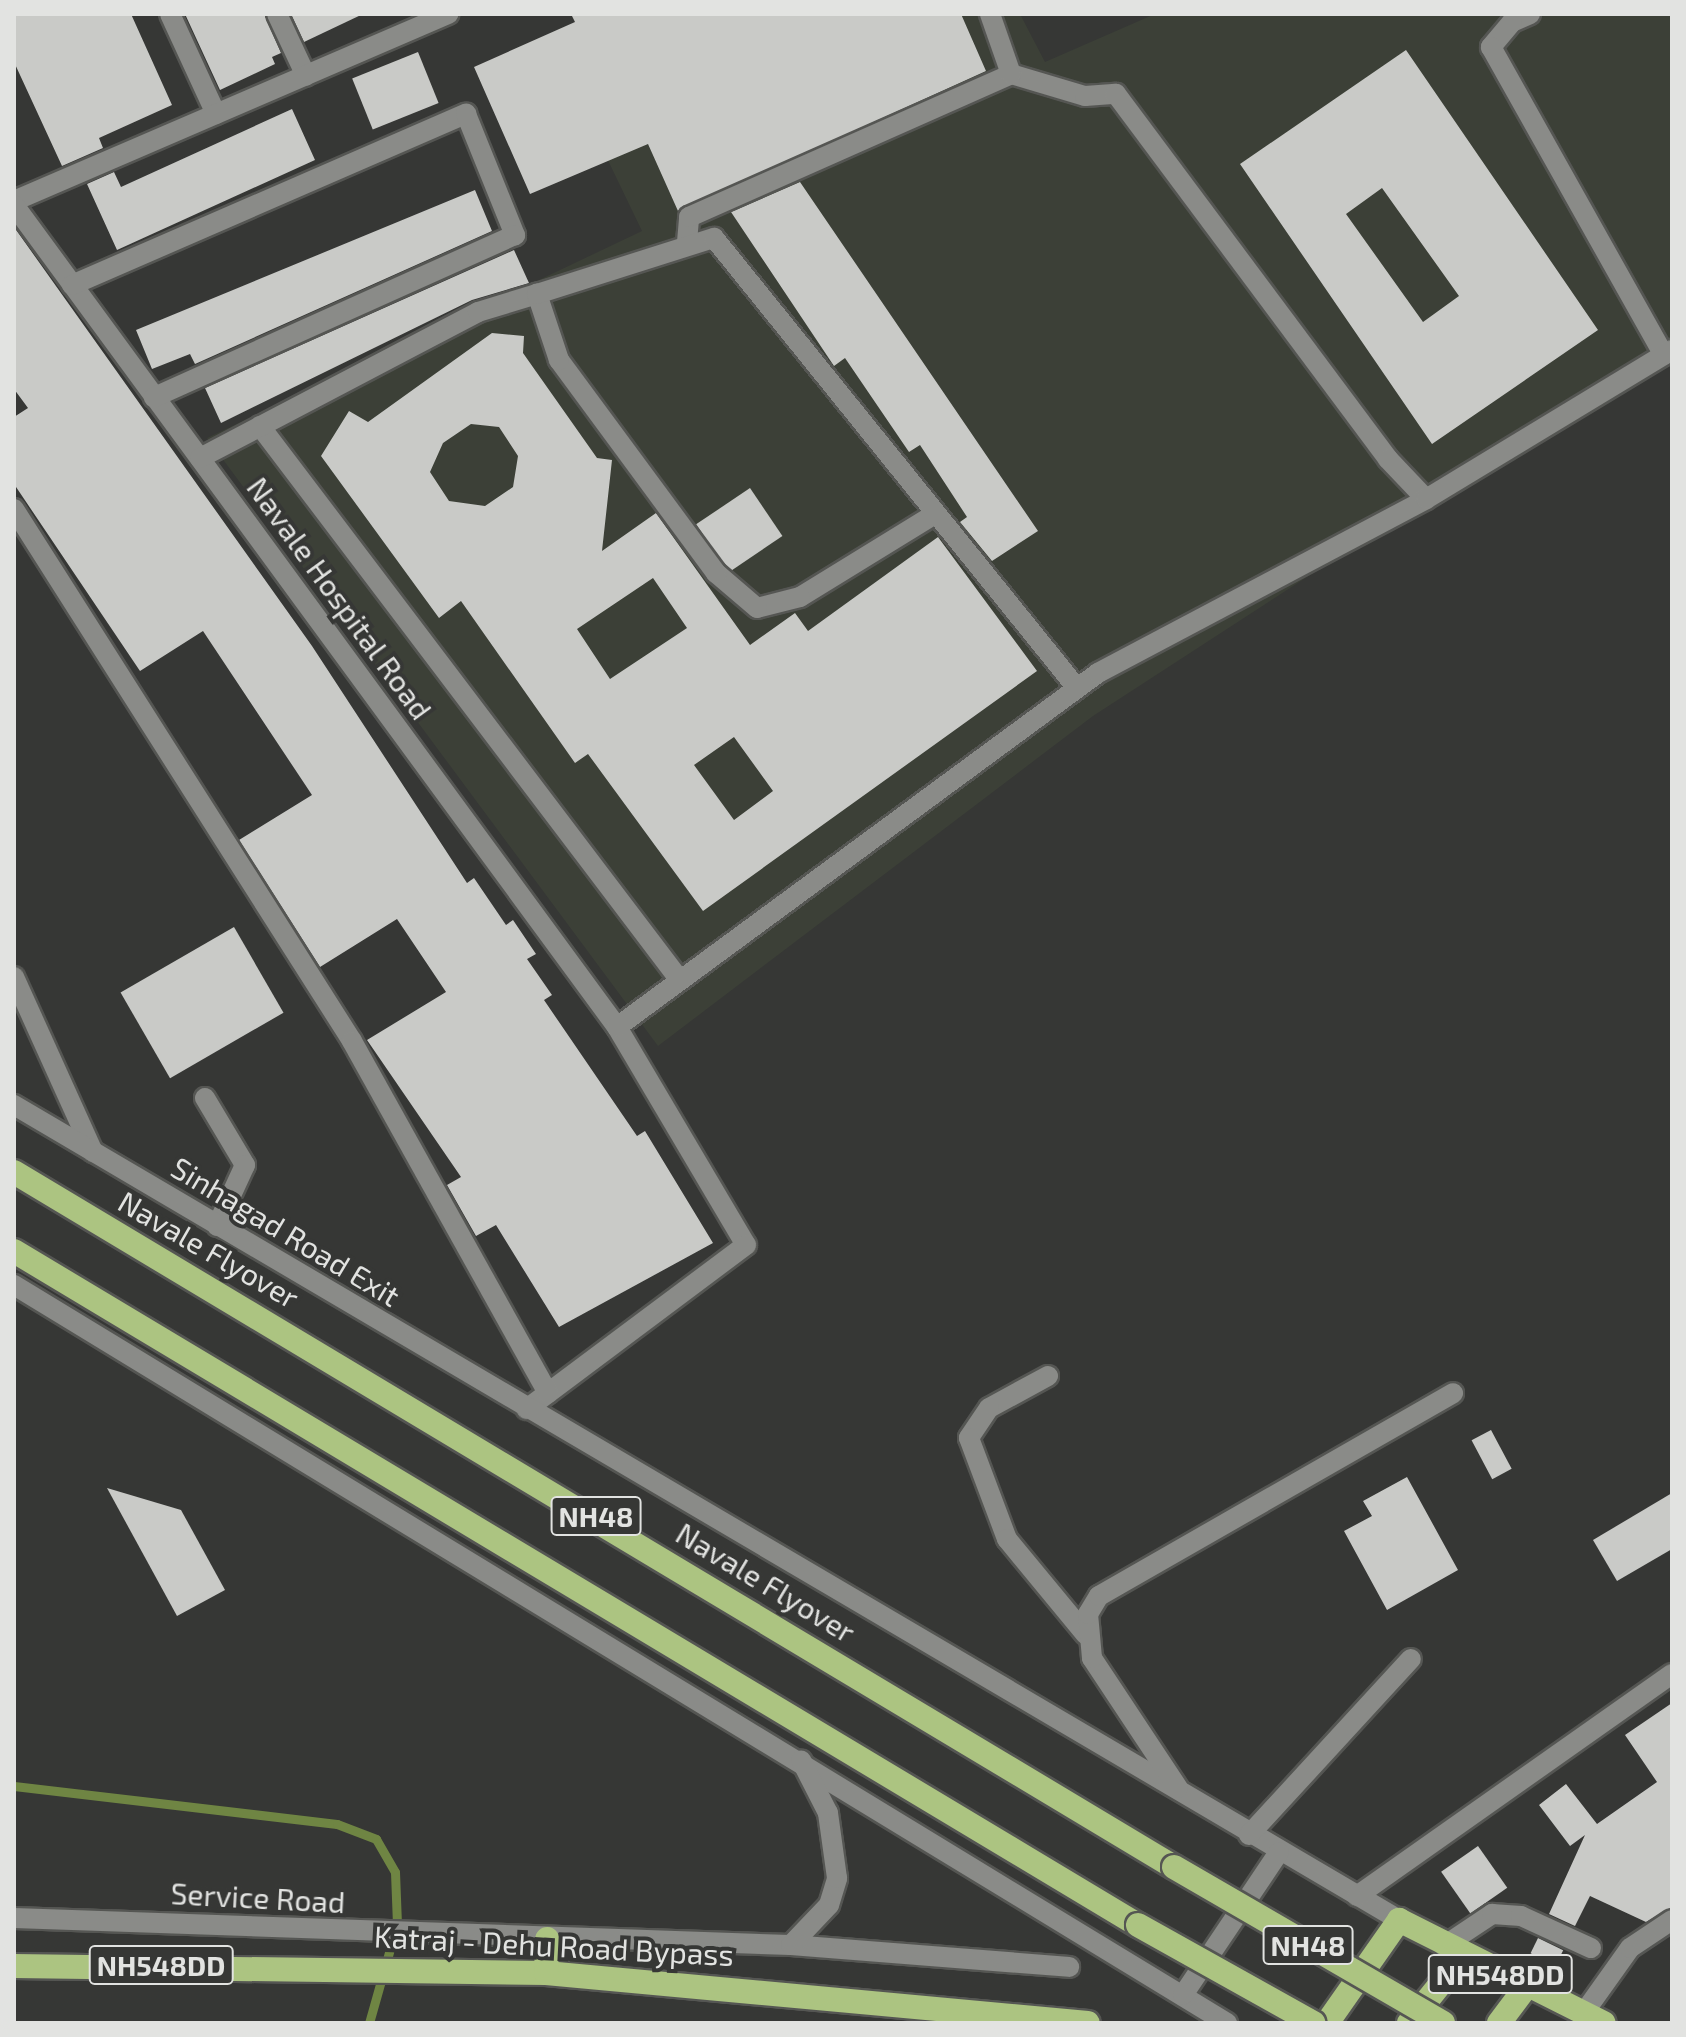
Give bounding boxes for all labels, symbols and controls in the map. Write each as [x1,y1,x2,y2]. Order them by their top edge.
street label: Navale Hospital Road [240,470,440,726]
street label: Sinhagad Road Exit [165,1149,407,1313]
street label: Navale Flyover [112,1183,306,1315]
road number: NH48 [550,1492,642,1540]
street label: Navale Flyover [670,1514,862,1650]
street label: Service Road [170,1874,346,1920]
street label: Katraj - Dehu Road Bypass [373,1918,735,1972]
road number: NH48 [1262,1921,1354,1969]
road number: NH548DD [87,1941,235,1989]
road number: NH548DD [1426,1950,1574,1998]

